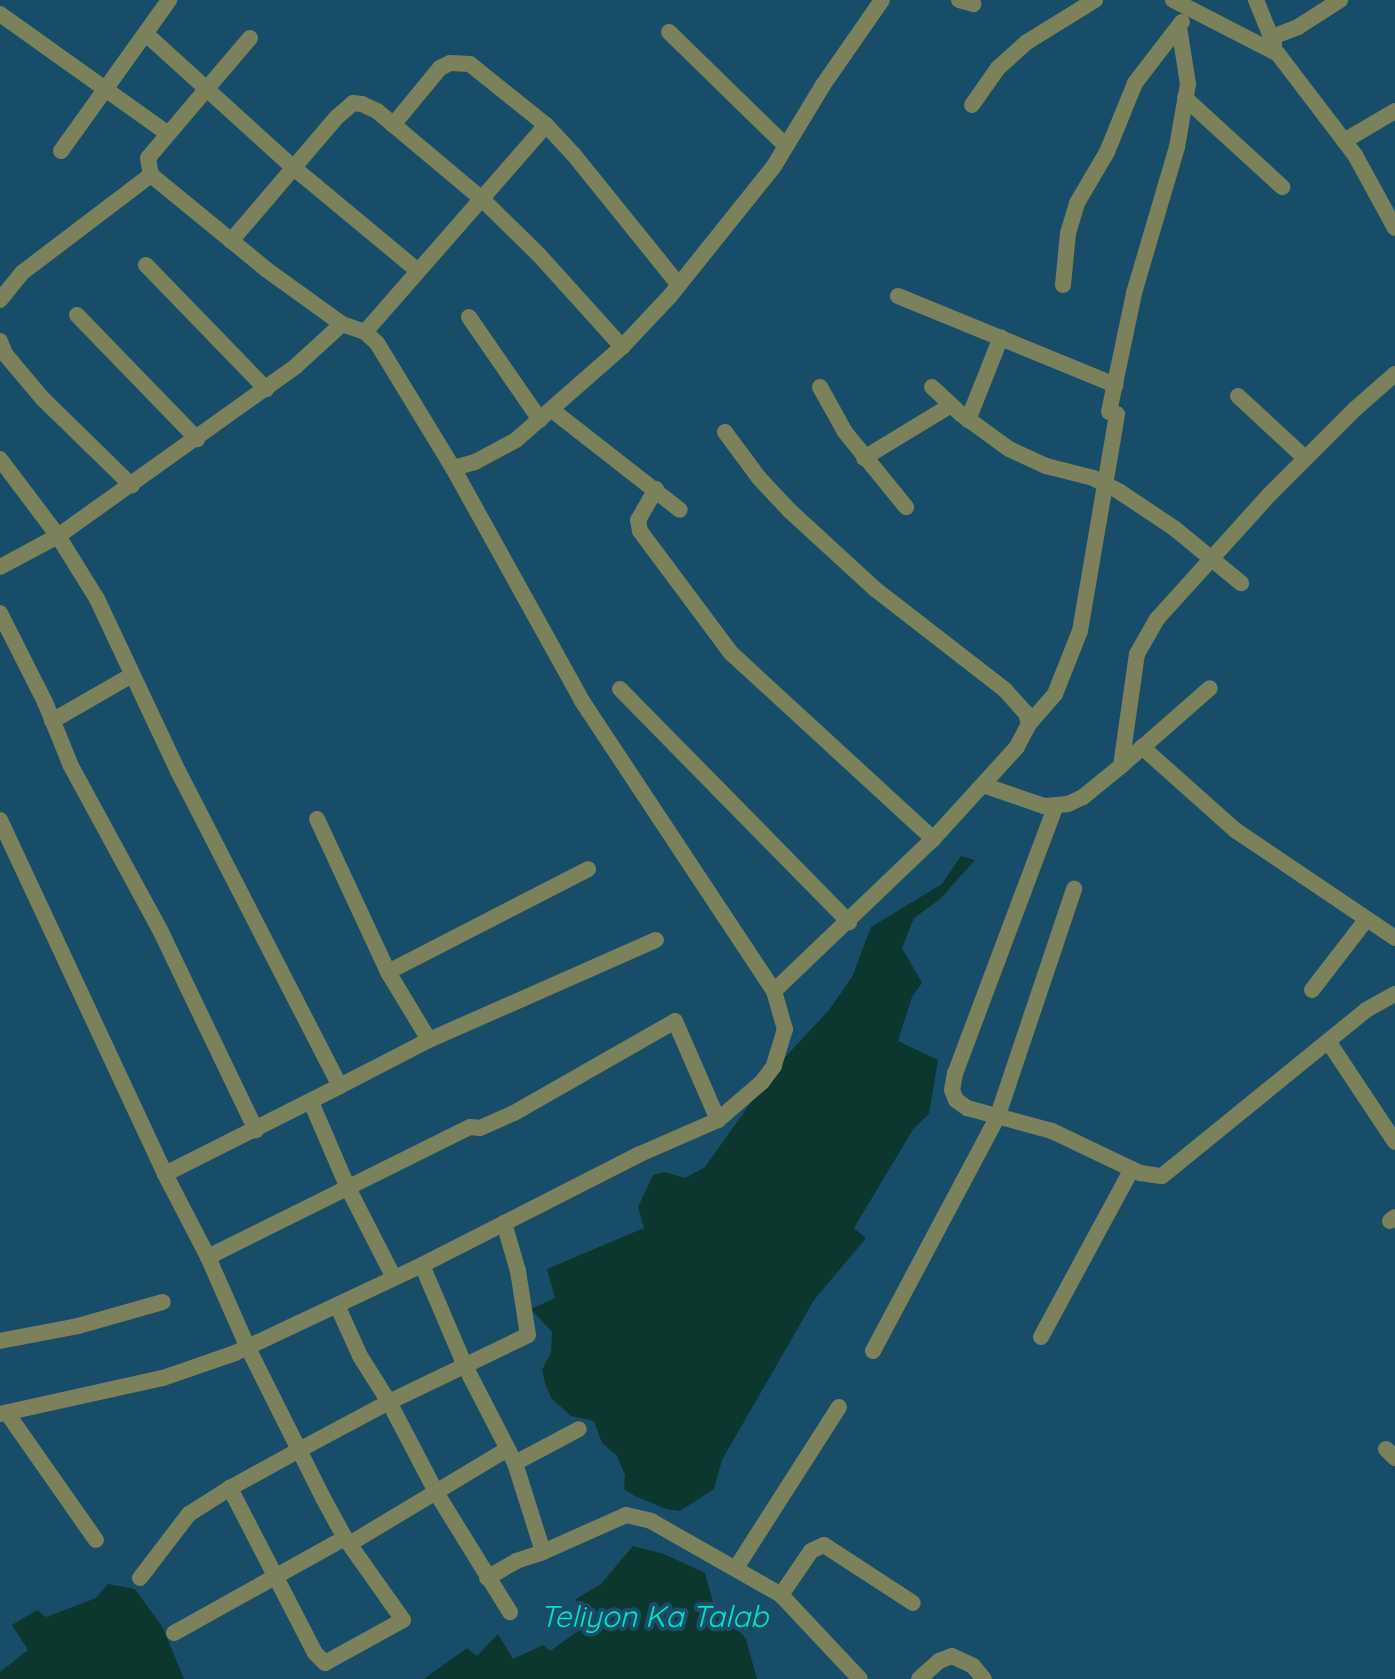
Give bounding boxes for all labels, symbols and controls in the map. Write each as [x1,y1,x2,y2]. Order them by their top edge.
water label: Teliyon Ka Talab [540,1598,768,1634]

